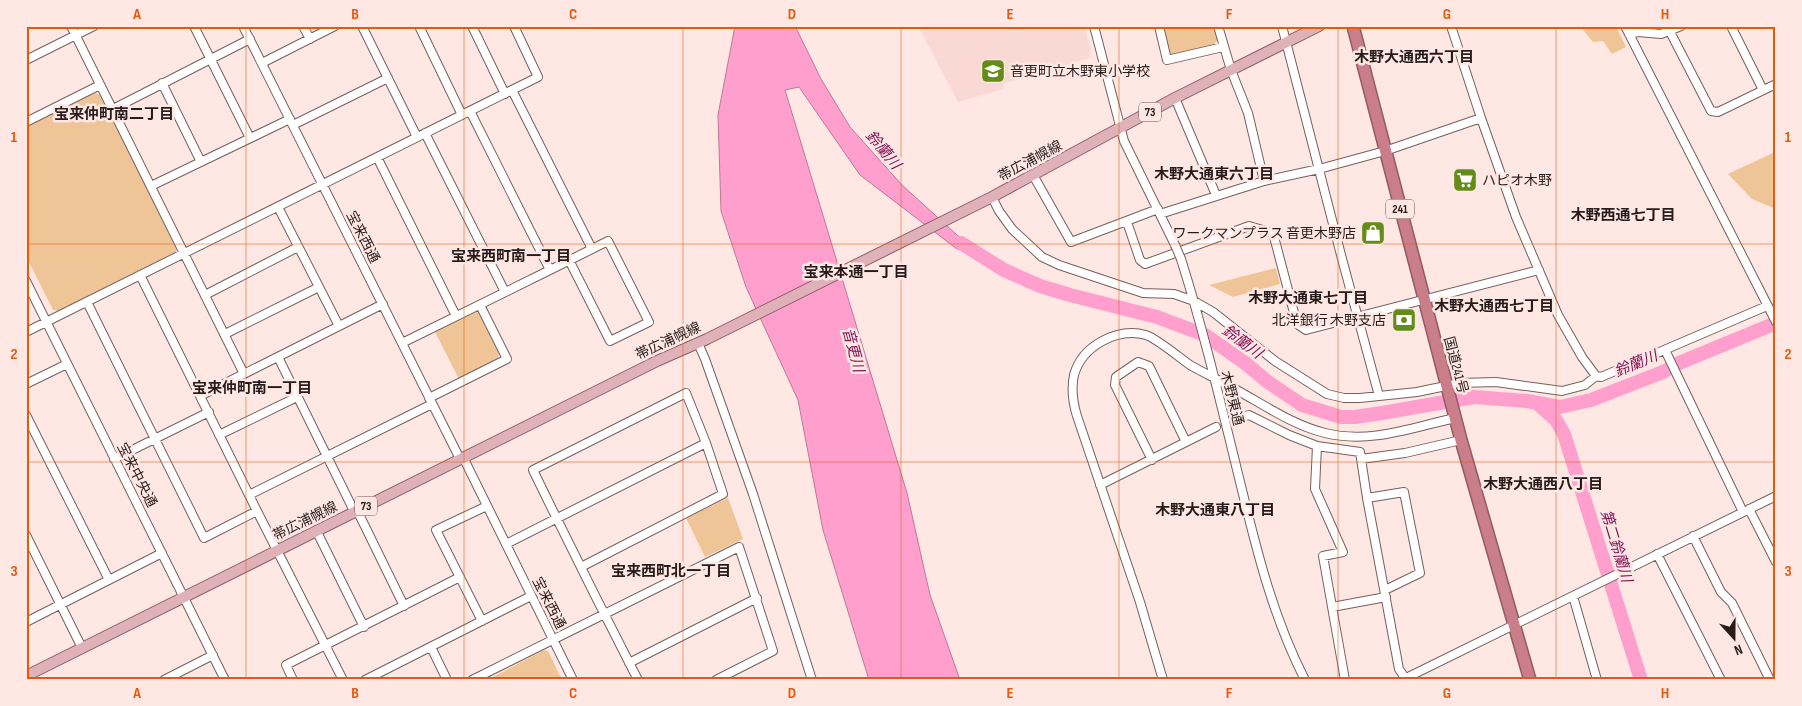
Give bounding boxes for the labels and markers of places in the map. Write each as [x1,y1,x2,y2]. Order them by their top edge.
school or university icon: 音更町立木野東小学校 [980,58,1006,84]
place label: 音更町立木野東小学校 [1010,63,1150,80]
supermarket icon: ハピオ木野 [1452,167,1478,193]
place label: ハピオ木野 [1482,172,1552,189]
shop icon: ワークマンプラス 音更木野店 [1360,220,1386,246]
place label: ワークマンプラス 音更木野店 [1172,225,1356,242]
bank icon: 北洋銀行 木野支店 [1391,307,1417,333]
place label: 北洋銀行 木野支店 [1272,312,1386,329]

